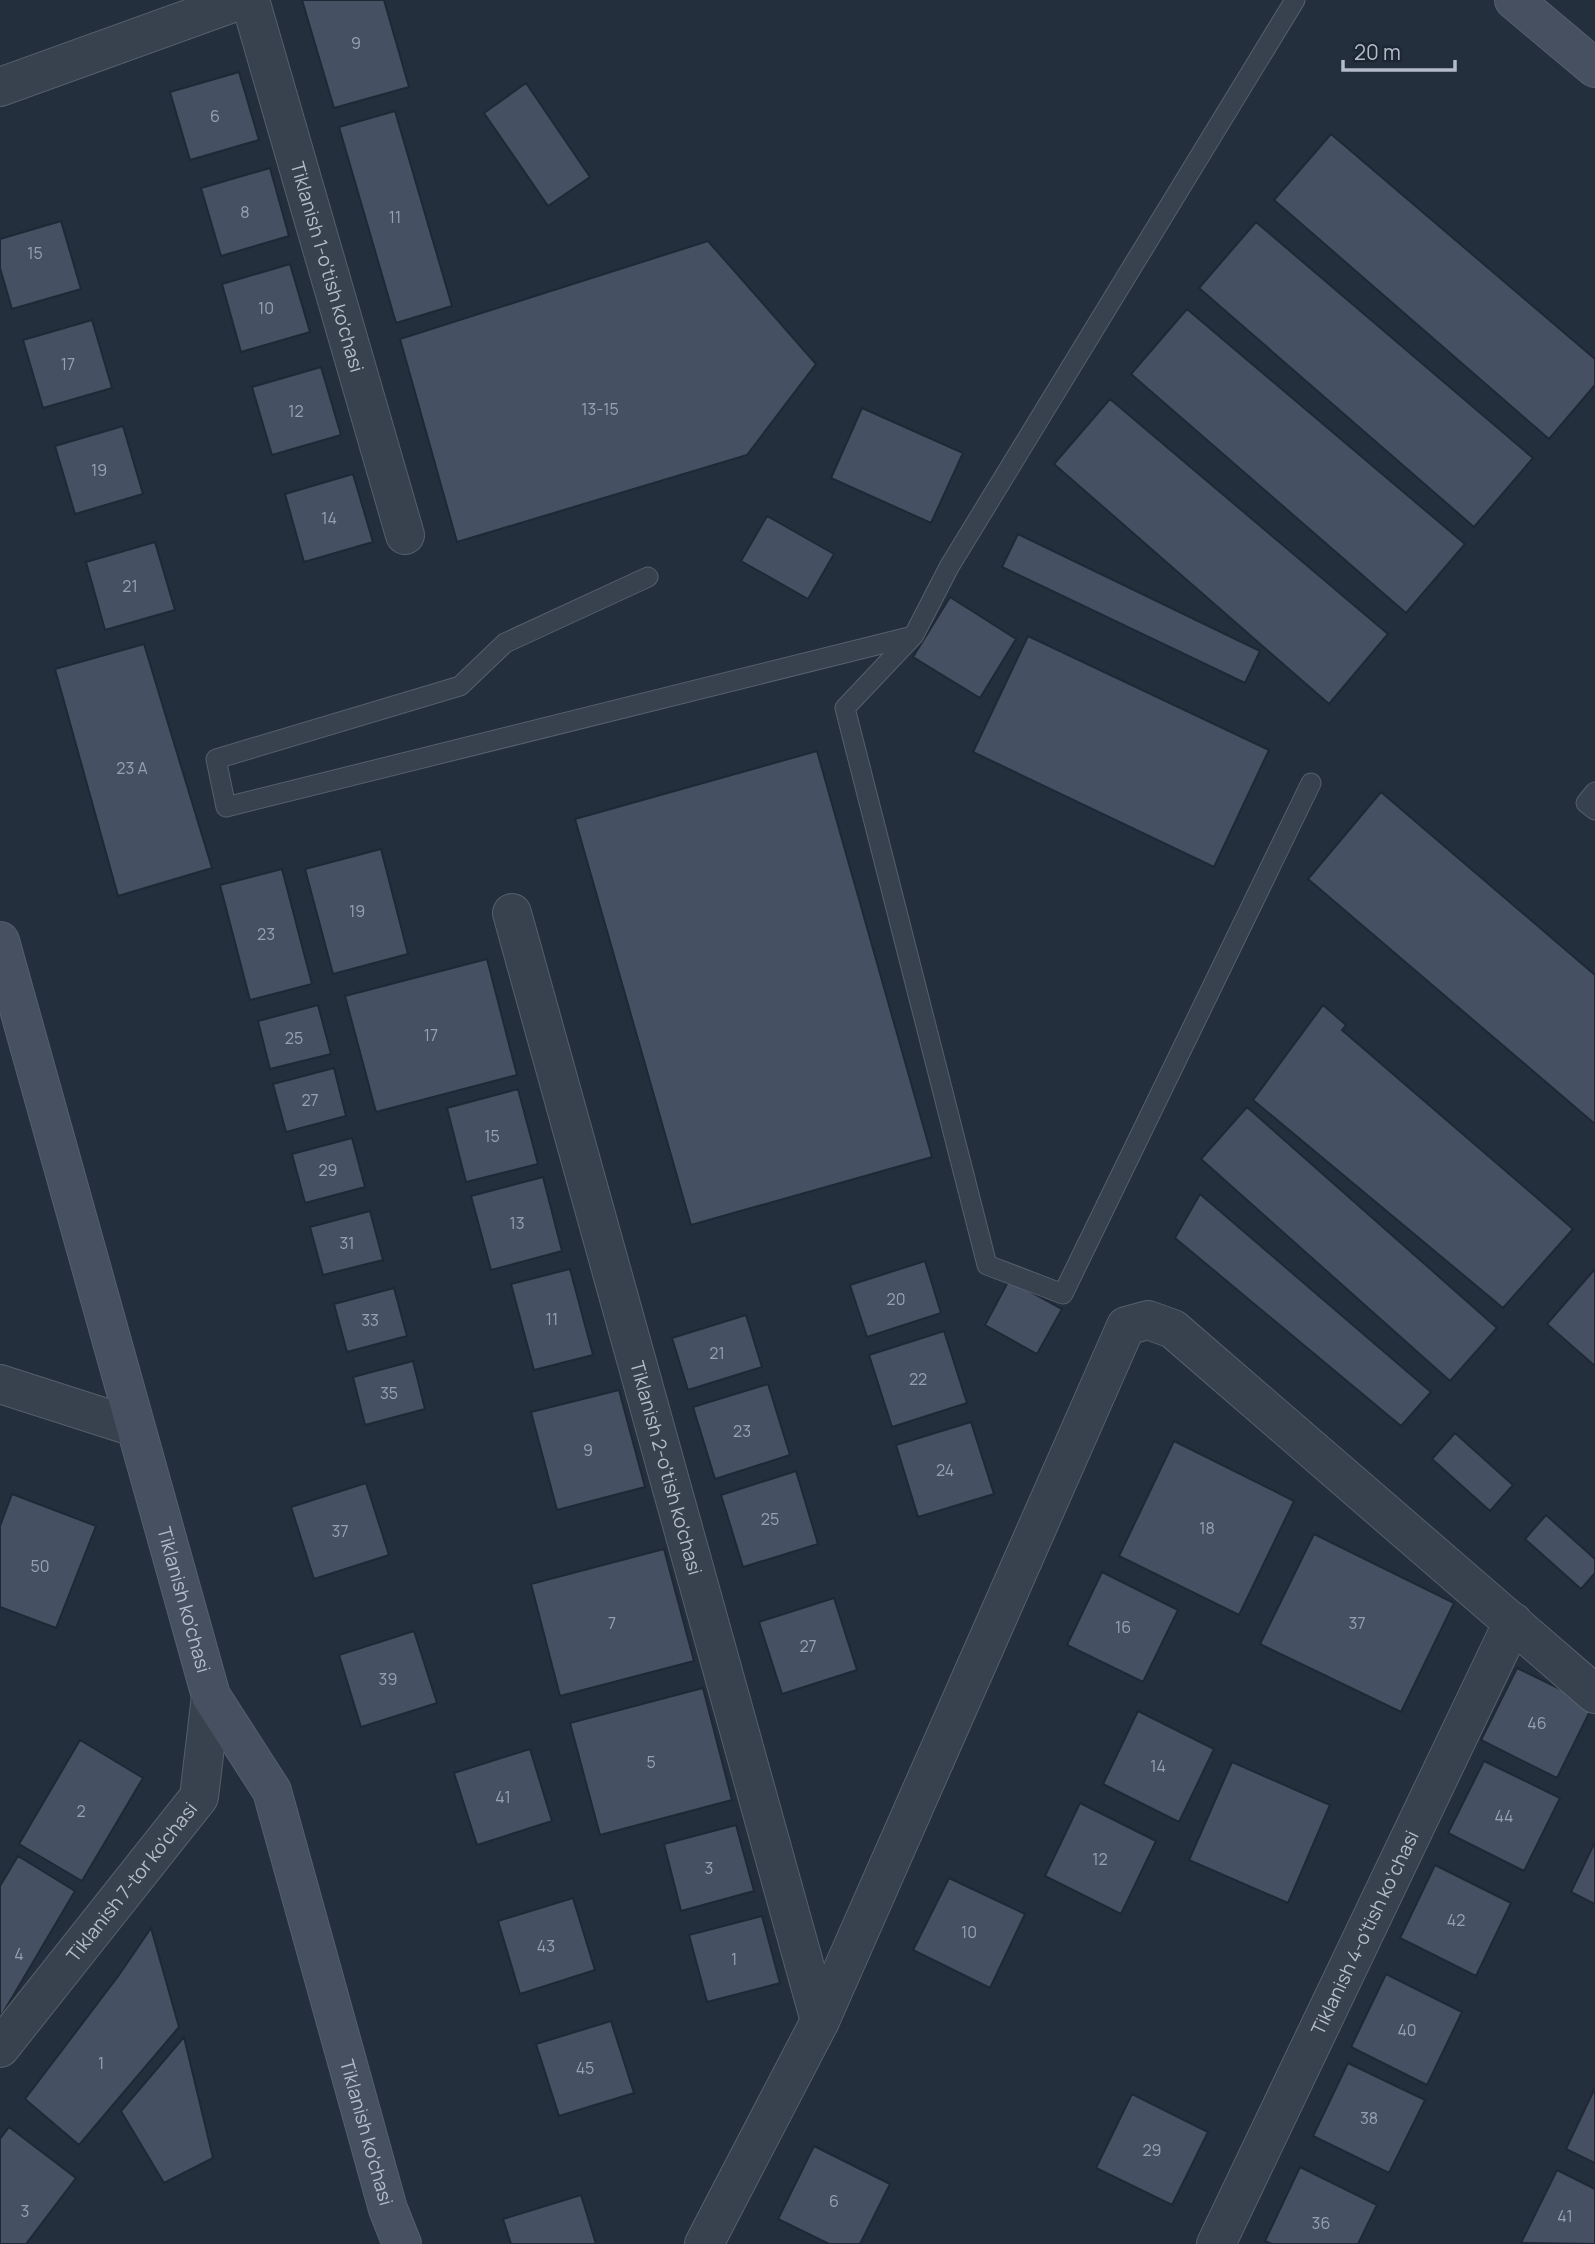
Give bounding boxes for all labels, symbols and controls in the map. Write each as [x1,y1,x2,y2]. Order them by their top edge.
scale bar [1343,28,1455,72]
house number: 9 [351,32,361,54]
text: 20 m [1354,38,1401,66]
house number: 6 [210,105,220,127]
street label: Tiklanish 1-o'tish ko'chasi [285,159,370,375]
house number: 8 [240,201,250,223]
house number: 11 [389,206,401,228]
house number: 15 [27,242,43,264]
house number: 10 [258,297,274,319]
house number: 17 [61,353,75,375]
house number: 13-15 [581,398,619,420]
house number: 12 [288,400,304,422]
house number: 19 [91,459,107,481]
house number: 14 [321,507,337,529]
house number: 21 [122,575,138,597]
house number: 23 A [116,757,148,779]
house number: 19 [349,900,365,922]
house number: 23 [257,923,275,945]
house number: 17 [424,1024,438,1046]
house number: 25 [285,1027,303,1049]
house number: 27 [301,1089,319,1111]
house number: 15 [484,1125,500,1147]
house number: 29 [318,1159,338,1181]
house number: 13 [509,1212,525,1234]
house number: 31 [339,1232,355,1254]
house number: 20 [887,1288,905,1310]
house number: 11 [546,1308,558,1330]
house number: 33 [361,1309,379,1331]
house number: 21 [709,1342,725,1364]
street label: Tiklanish 2-o'tish ko'chasi [624,1358,708,1578]
house number: 22 [909,1368,927,1390]
house number: 35 [380,1382,398,1404]
house number: 23 [733,1420,751,1442]
house number: 9 [583,1439,593,1461]
house number: 24 [936,1459,954,1481]
house number: 25 [761,1508,779,1530]
house number: 18 [1199,1517,1215,1539]
house number: 37 [332,1520,348,1542]
street label: Tiklanish ko'chasi [151,1524,217,1676]
house number: 50 [31,1555,50,1577]
house number: 7 [608,1612,616,1634]
house number: 37 [1349,1612,1365,1634]
house number: 16 [1115,1616,1131,1638]
house number: 27 [799,1635,817,1657]
house number: 39 [379,1668,397,1690]
house number: 46 [1527,1712,1547,1734]
house number: 5 [646,1751,656,1773]
house number: 14 [1150,1755,1166,1777]
house number: 41 [495,1786,511,1808]
street label: Tiklanish 7-tor ko'chasi [60,1797,203,1967]
house number: 2 [76,1800,86,1822]
house number: 44 [1494,1805,1514,1827]
street label: Tiklanish 4-o'tish ko‘chasi [1305,1826,1425,2039]
house number: 12 [1092,1848,1108,1870]
house number: 3 [705,1857,713,1879]
house number: 42 [1447,1909,1465,1931]
house number: 10 [961,1921,977,1943]
house number: 43 [537,1935,555,1957]
house number: 4 [14,1943,24,1965]
house number: 1 [731,1948,737,1970]
house number: 40 [1397,2019,1417,2041]
house number: 1 [98,2052,104,2074]
street label: Tiklanish ko'chasi [334,2056,399,2208]
house number: 45 [576,2057,594,2079]
house number: 38 [1360,2107,1378,2129]
house number: 29 [1142,2139,1162,2161]
house number: 6 [829,2190,839,2212]
house number: 3 [21,2200,29,2222]
house number: 41 [1557,2205,1573,2227]
house number: 36 [1312,2212,1330,2234]

